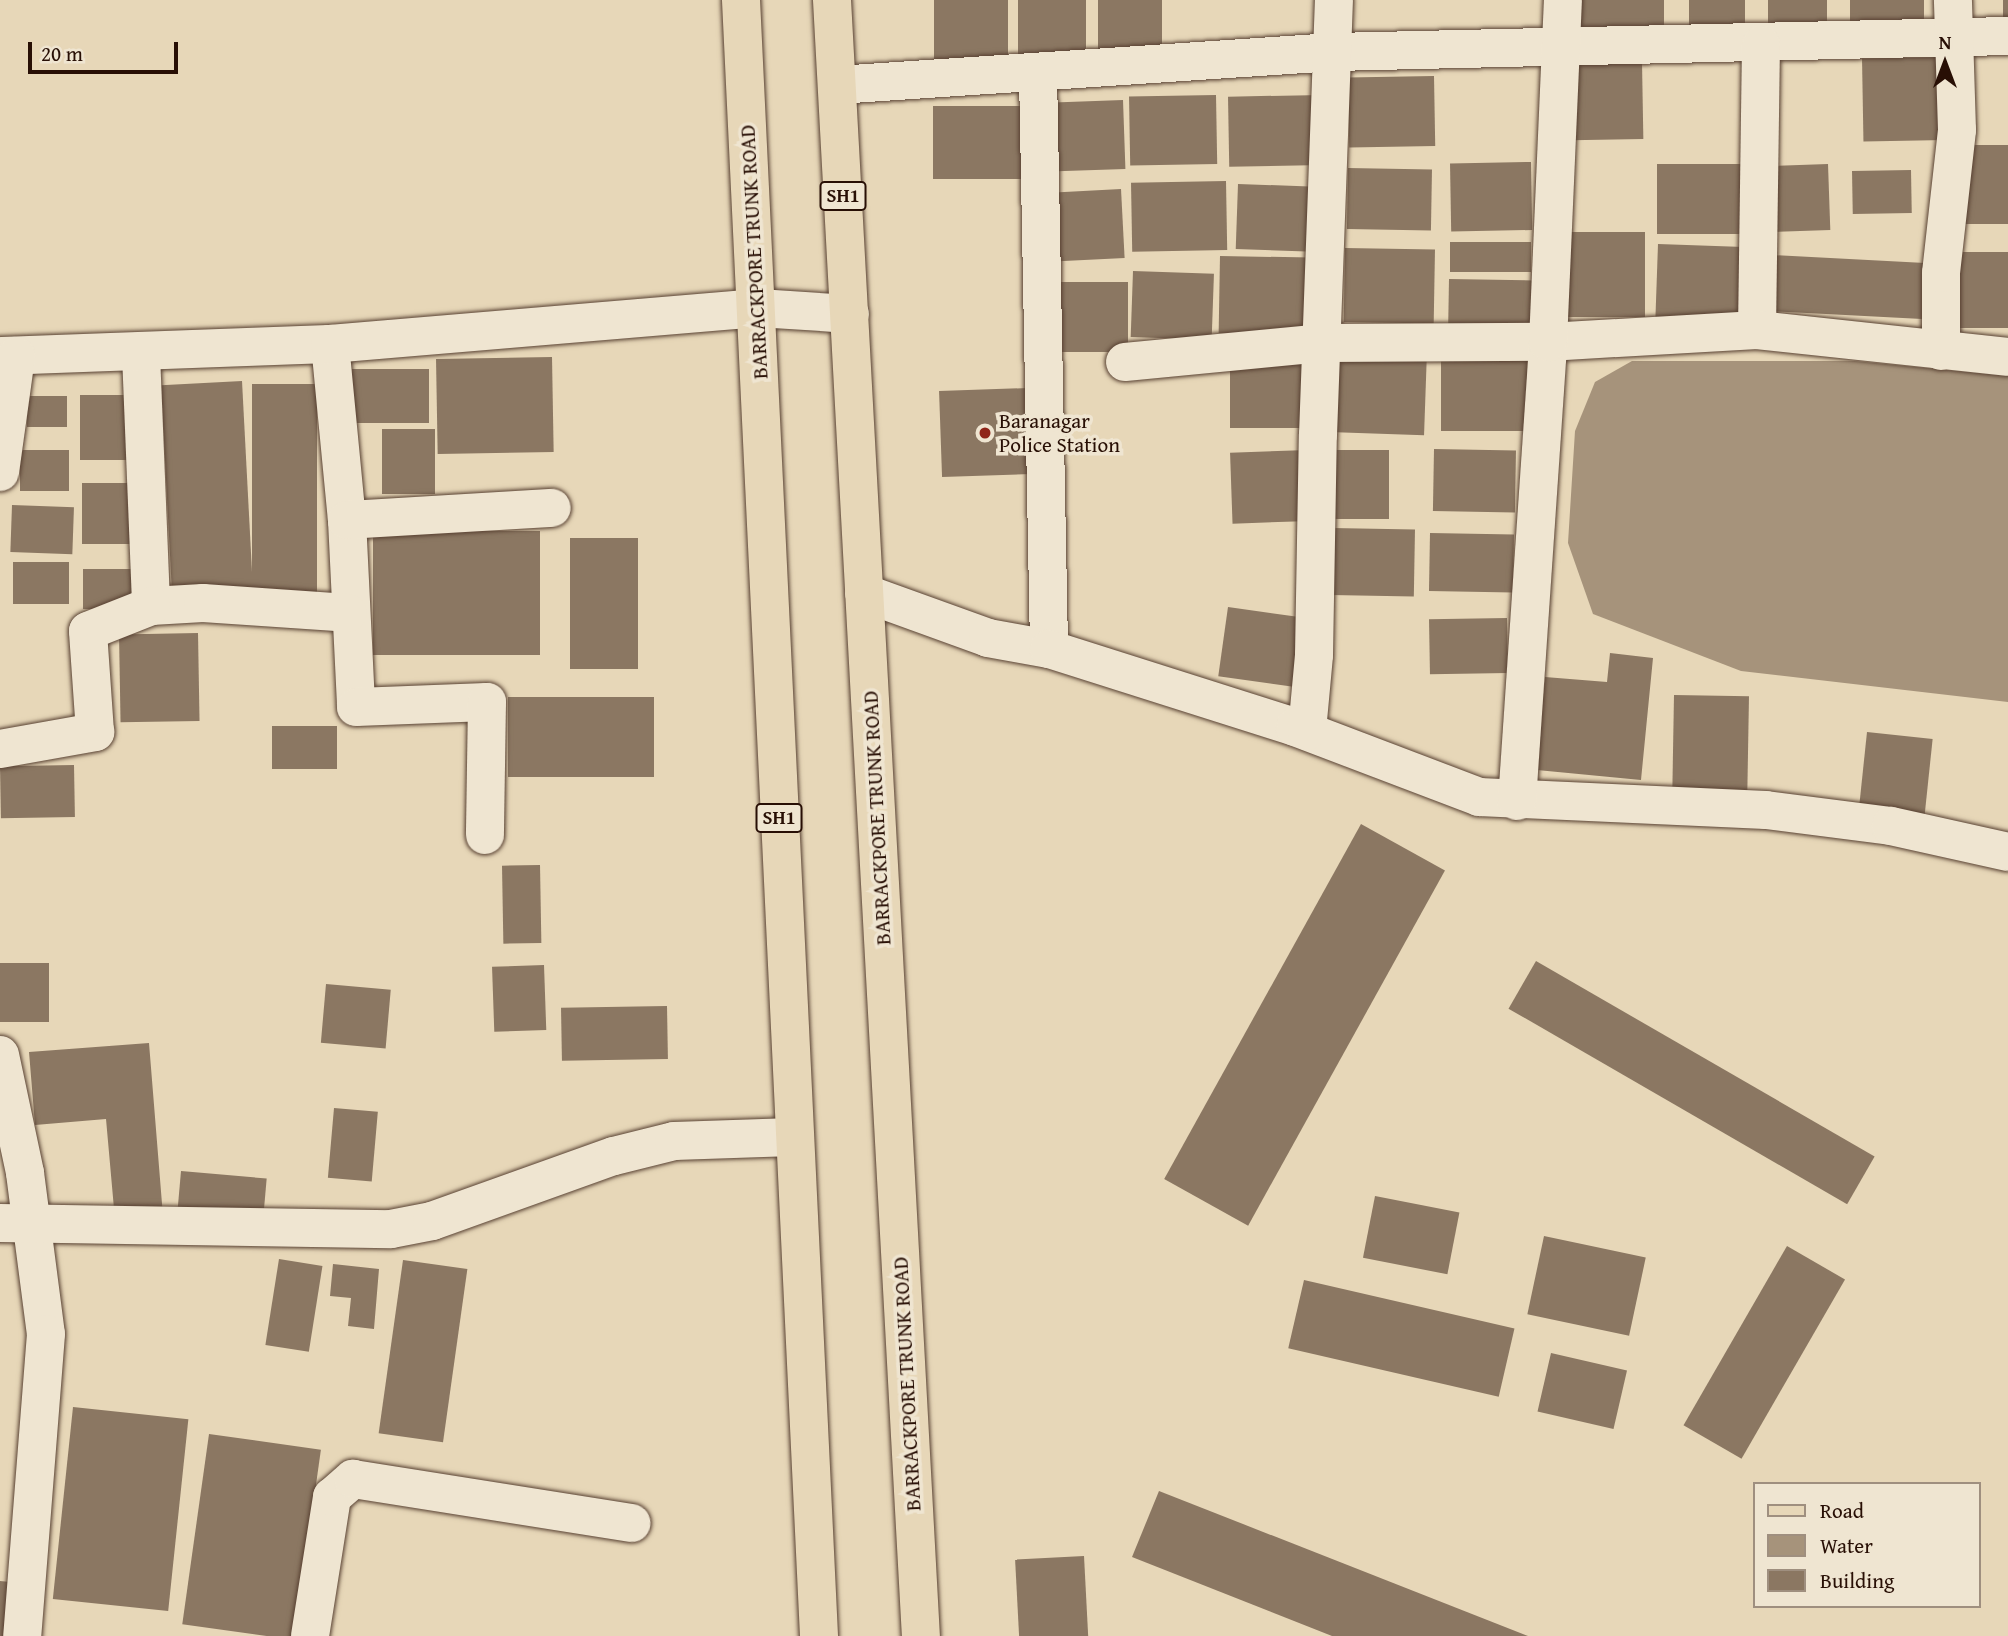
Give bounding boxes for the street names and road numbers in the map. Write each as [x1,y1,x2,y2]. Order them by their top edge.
street label: BARRACKPORE TRUNK ROAD [735,124,773,380]
road number: SH1 [818,180,868,212]
street label: BARRACKPORE TRUNK ROAD [858,690,896,946]
road number: SH1 [754,803,804,834]
street label: BARRACKPORE TRUNK ROAD [888,1256,926,1512]

